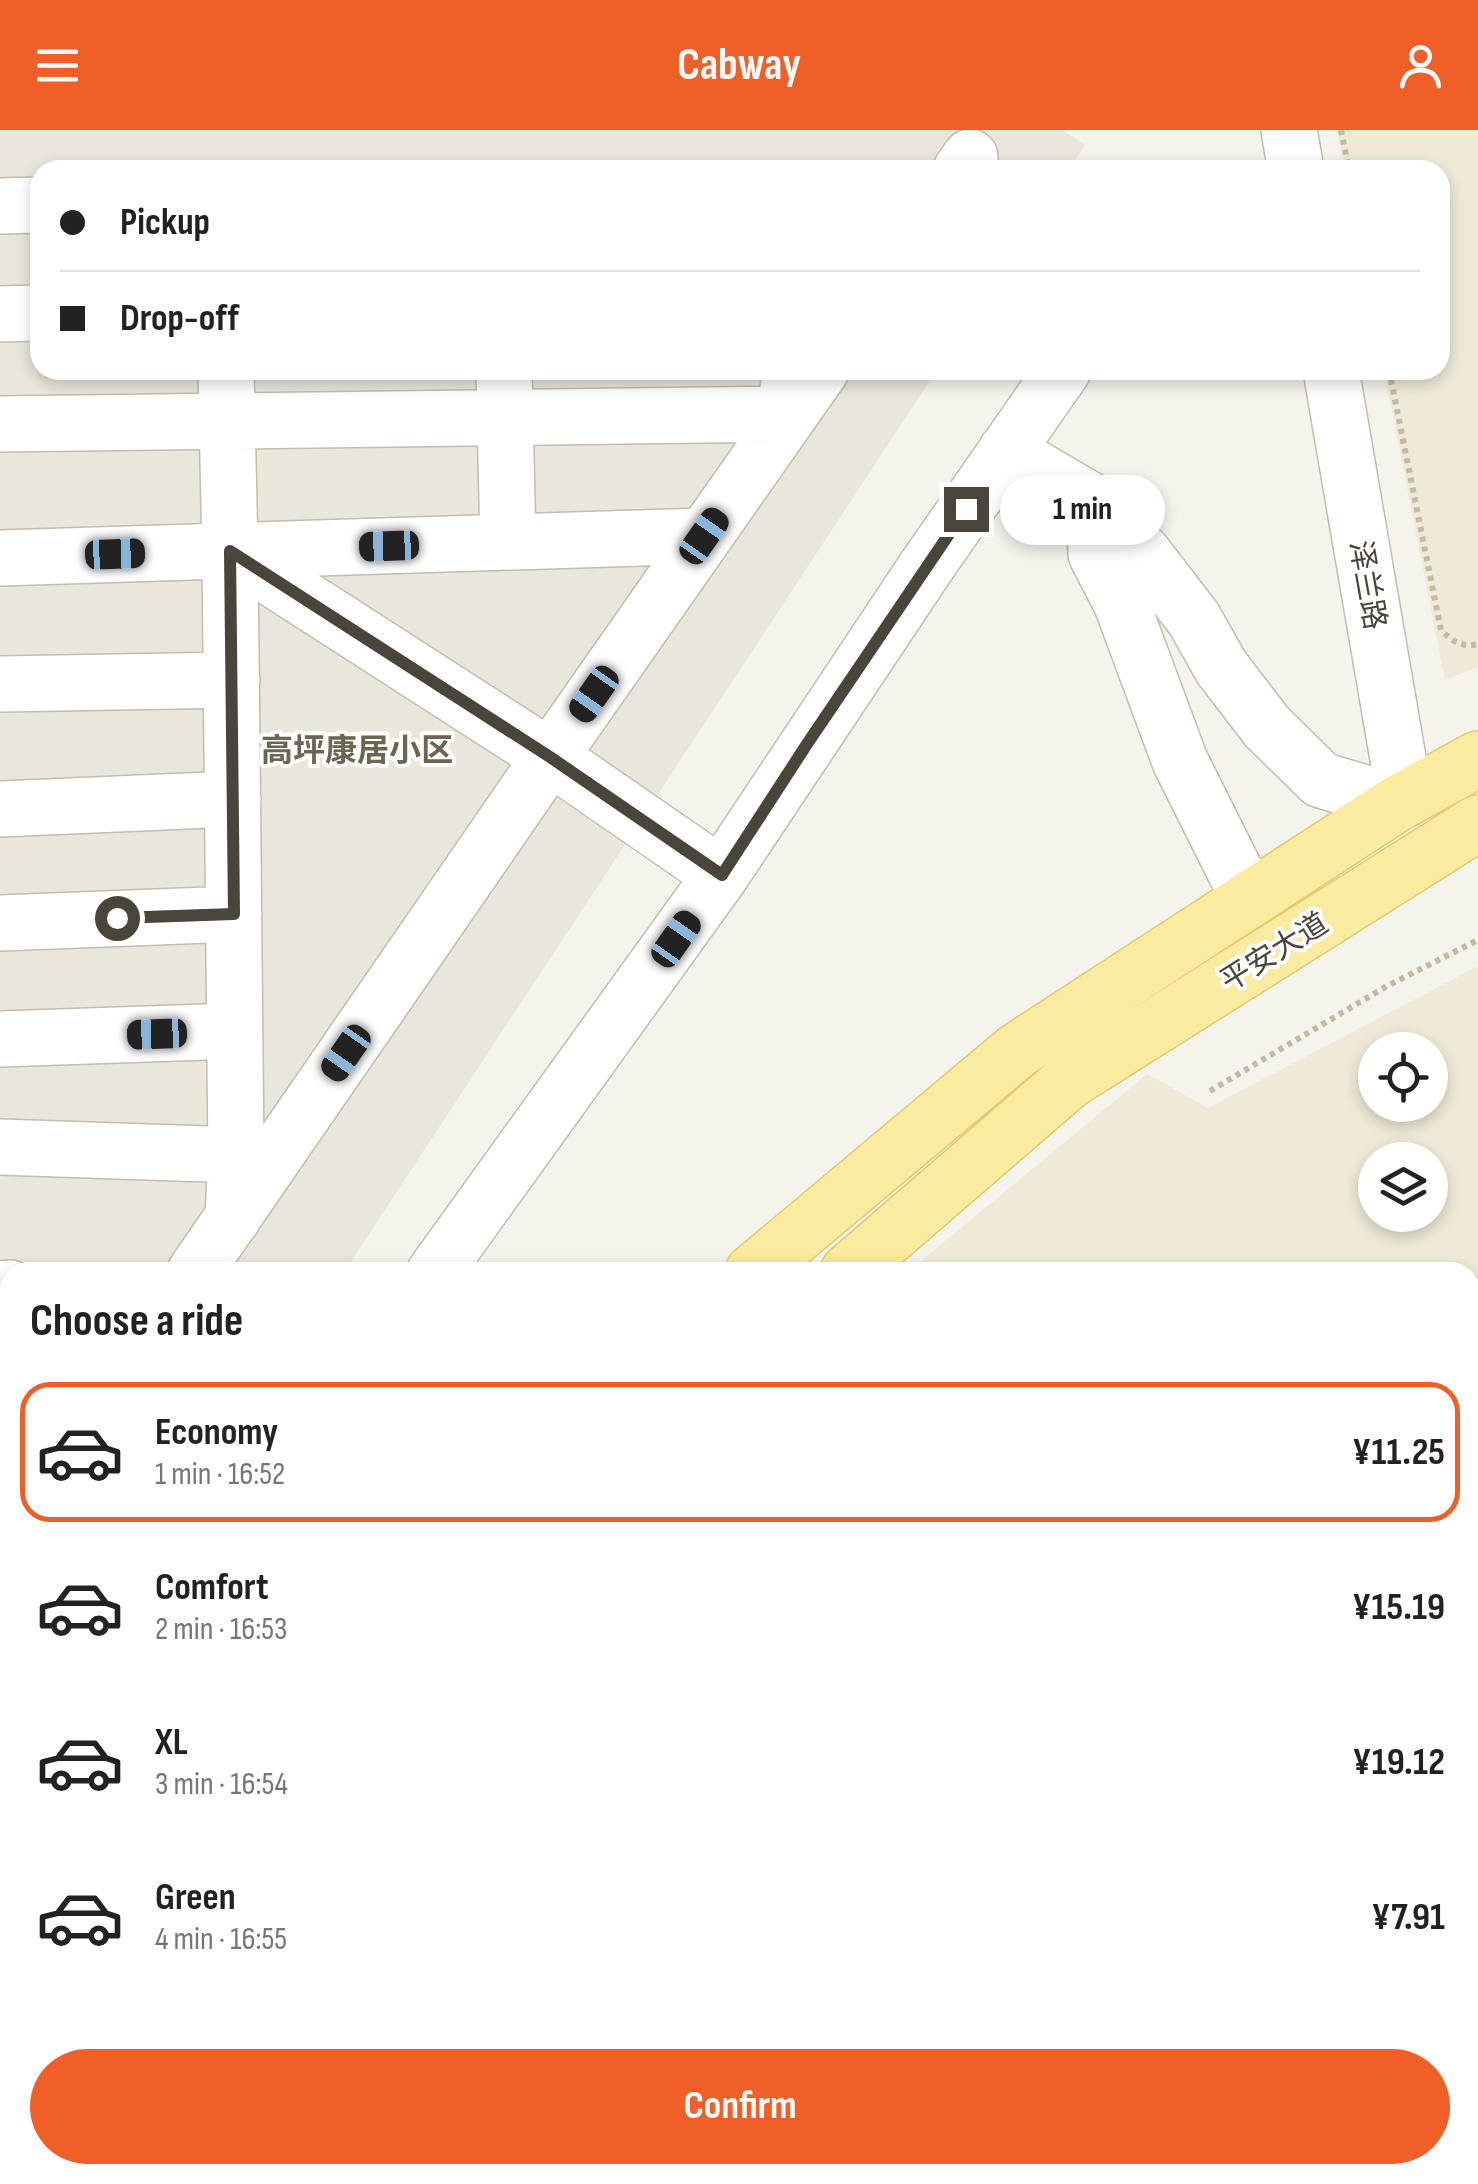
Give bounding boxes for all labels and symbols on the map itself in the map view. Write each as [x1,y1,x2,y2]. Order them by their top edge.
callout: 1 min [1001,474,1166,544]
route end [944,487,989,532]
car [675,503,733,569]
car [358,530,420,562]
car [84,538,146,570]
street label: 泽兰路 [1341,538,1393,633]
car [565,661,623,727]
district label: 高坪康居小区 [261,732,453,771]
route start [95,896,140,941]
car [647,906,705,972]
street label: 平安大道 [1214,906,1335,1000]
car [126,1018,188,1050]
car [317,1020,375,1086]

